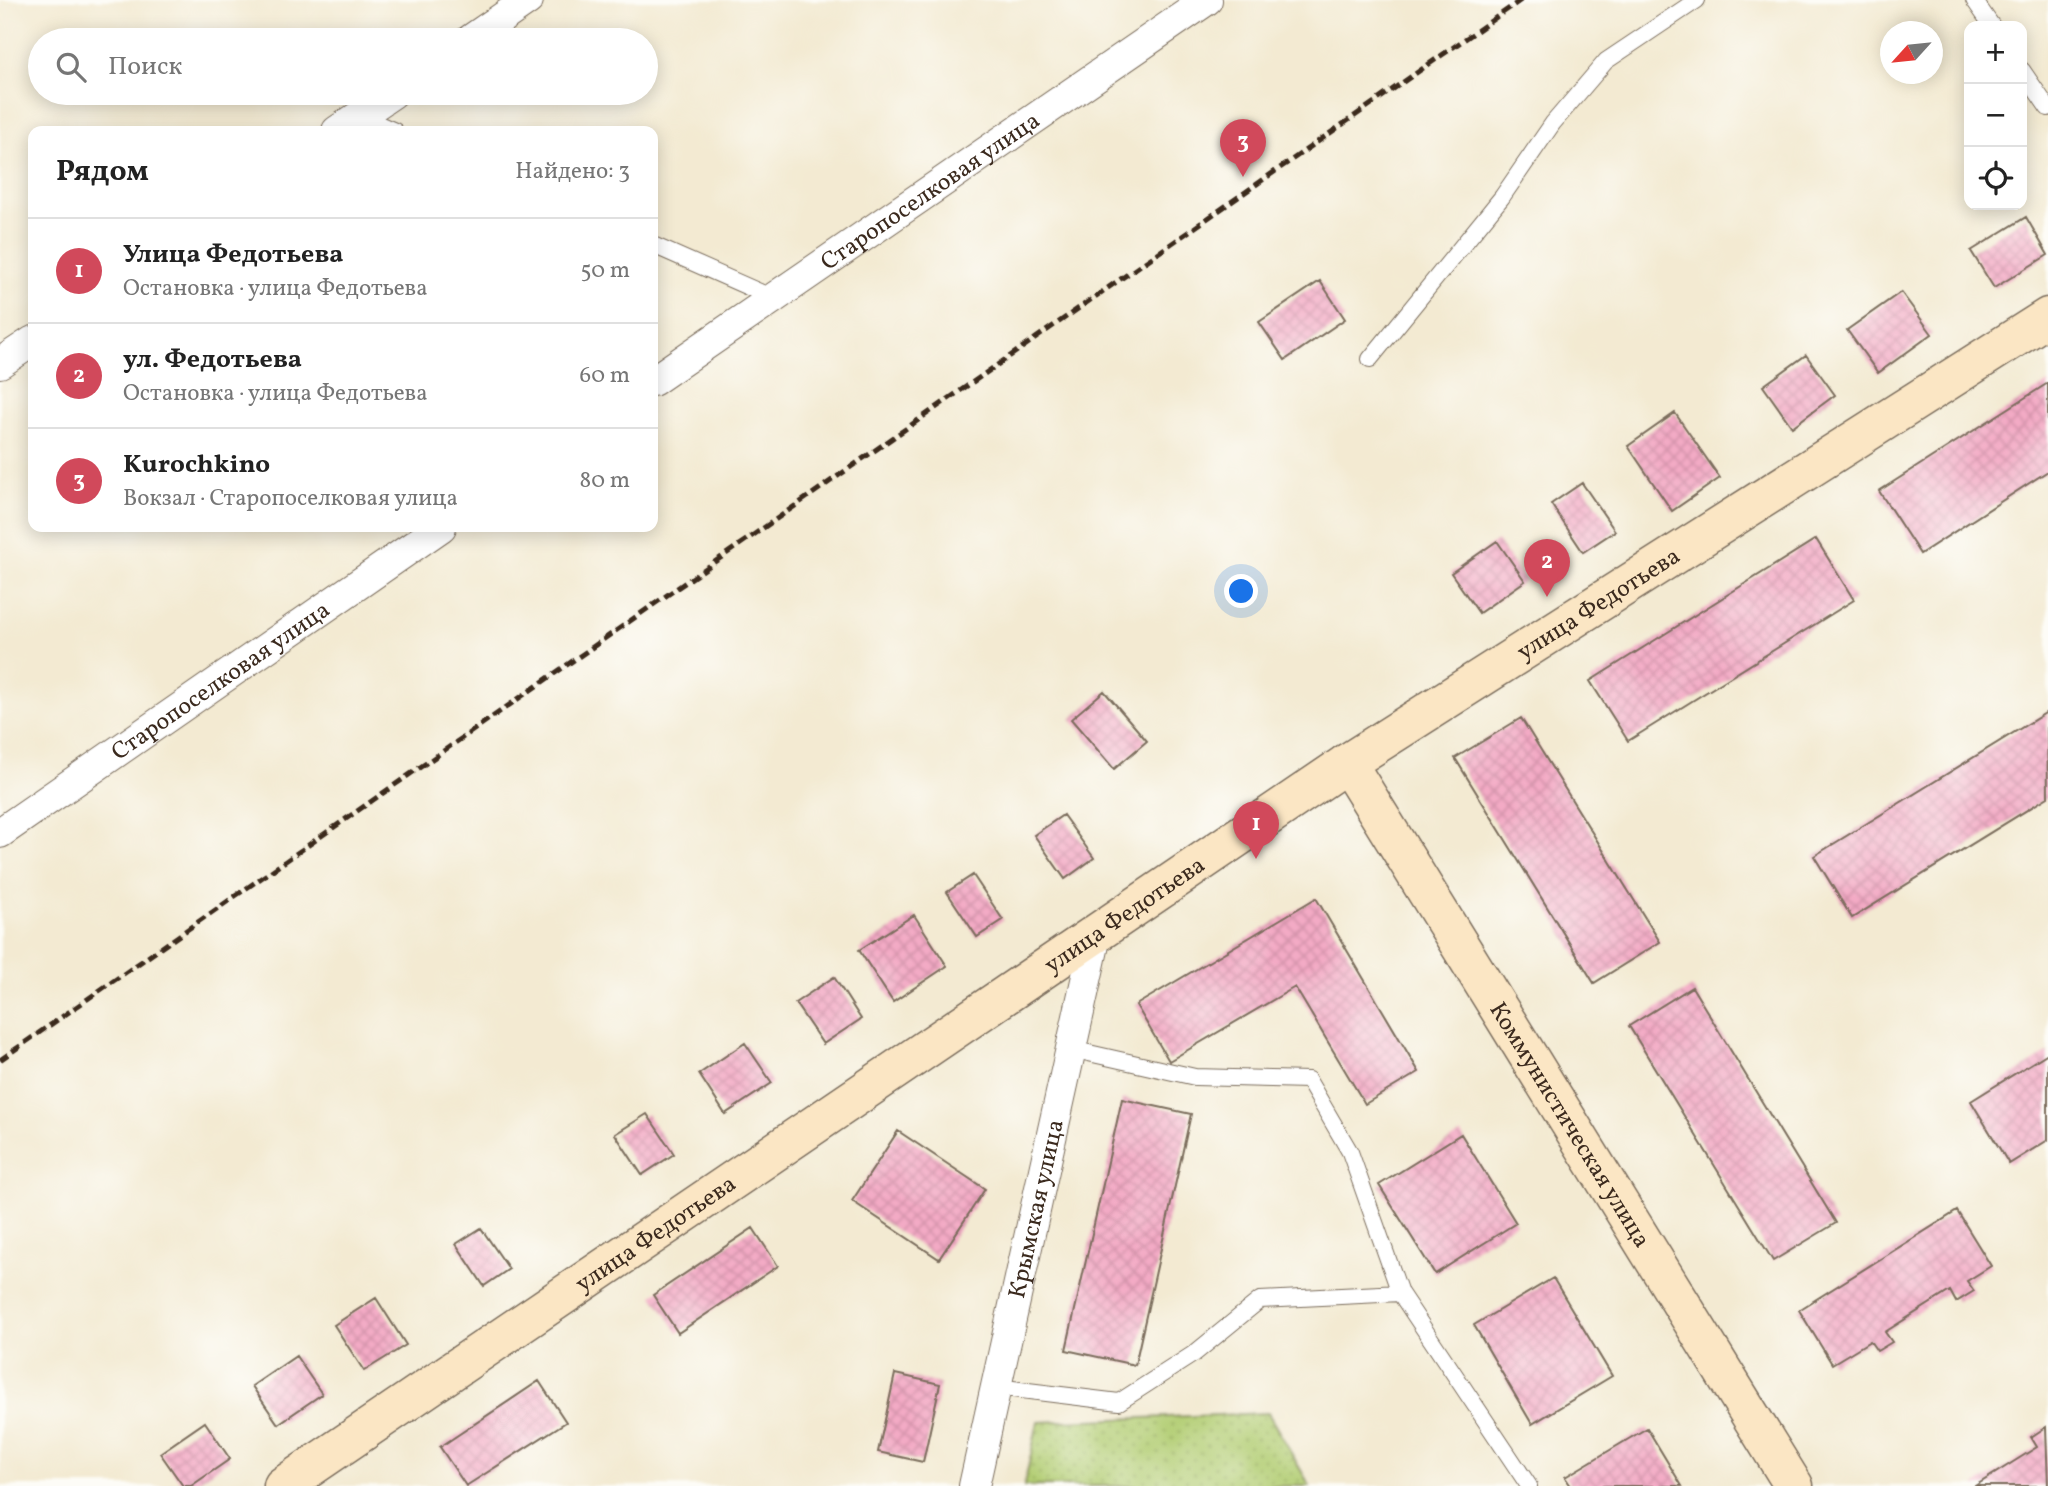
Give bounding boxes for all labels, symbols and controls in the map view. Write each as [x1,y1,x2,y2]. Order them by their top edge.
north arrow [1880,21,1943,84]
map controls [1964,21,2027,210]
button: + [1964,21,2027,84]
search box [28,28,658,105]
icon: search [52,48,90,86]
text: Поиск [108,49,182,85]
button: − [1964,84,2027,147]
street label: Старопоселковая улица [814,105,1047,280]
pin: 3 [1220,119,1266,177]
button: locate [1964,147,2027,210]
text: Рядом [56,151,149,193]
text: Найдено: 3 [515,156,630,188]
text: Улица Федотьева [123,237,344,273]
text: 1 [74,255,84,287]
text: 50 m [581,255,630,287]
text: Остановка · улица Федотьева [123,273,428,305]
text: ул. Федотьева [123,342,302,378]
text: 2 [73,360,85,392]
text: 60 m [580,360,630,392]
text: Остановка · улица Федотьева [123,378,428,410]
text: Kurochkino [123,447,270,483]
text: 3 [73,465,85,497]
text: 80 m [580,465,630,497]
text: Вокзал · Старопоселковая улица [123,483,458,515]
pin: 2 [1524,539,1570,597]
street label: улица Федотьева [1511,540,1688,670]
your location [1224,574,1258,608]
street label: Старопоселковая улица [105,594,338,770]
pin: 1 [1233,801,1279,859]
street label: улица Федотьева [1038,849,1213,983]
street label: Коммунистическая улица [1480,996,1658,1255]
street label: Крымская улица [1001,1116,1074,1302]
street label: улица Федотьева [569,1168,744,1302]

